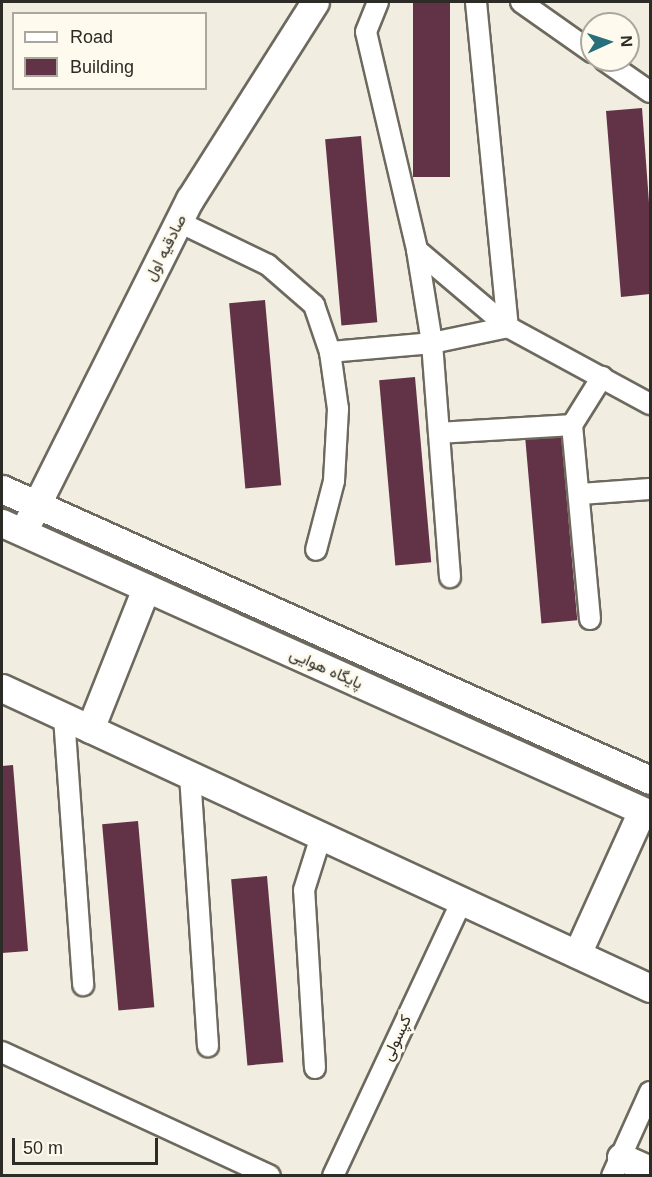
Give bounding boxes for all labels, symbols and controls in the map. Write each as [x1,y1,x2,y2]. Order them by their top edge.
legend [12,12,207,90]
north arrow [580,12,640,72]
text: Road [70,27,113,47]
text: N [618,35,635,47]
text: Building [70,57,134,77]
street label: صادقیه اول [141,212,191,284]
street label: پایگاه هوایی [287,644,365,694]
street label: کپسولی [378,1012,416,1064]
scale bar [15,1126,160,1164]
text: 50 m [23,1138,63,1158]

